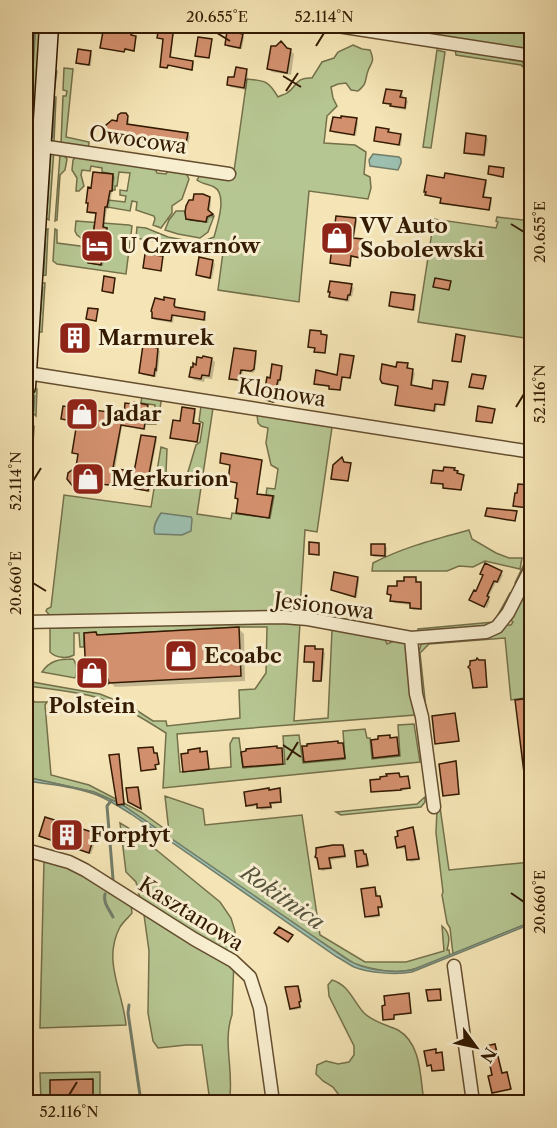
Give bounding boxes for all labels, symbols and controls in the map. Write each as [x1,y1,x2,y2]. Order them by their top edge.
text: 20.655°E [186,7,248,26]
text: 52.114°N [294,7,354,26]
street label: Owocowa [88,120,189,159]
text: 20.655°E [530,201,549,263]
place label: VV Auto Sobolewski [359,213,485,262]
shop icon: VV Auto Sobolewski [319,220,355,256]
hotel icon: U Czwarnów [79,228,115,264]
place label: U Czwarnów [120,233,261,258]
building icon: Marmurek [57,320,93,356]
place label: Marmurek [98,325,215,350]
text: 52.116°N [530,364,549,424]
street label: Klonowa [236,373,329,412]
shop icon: Jadar [64,396,100,432]
place label: Jadar [101,401,162,426]
text: 52.114°N [6,451,25,511]
shop icon: Merkurion [70,461,106,497]
place label: Merkurion [111,466,229,491]
text: 20.660°E [6,551,25,615]
street label: Jesionowa [270,587,376,624]
shop icon: Ecoabc [163,638,199,674]
place label: Ecoabc [204,643,282,668]
shop icon: Polstein [74,655,110,691]
place label: Polstein [48,693,136,718]
building icon: Forpłyt [49,817,85,853]
place label: Forpłyt [90,822,171,847]
water label: Rokitnica [234,858,330,936]
text: 20.660°E [530,870,549,934]
street label: Kasztanowa [134,871,249,956]
north arrow [446,1017,506,1077]
text: N [476,1044,501,1067]
text: 52.116°N [39,1102,99,1121]

